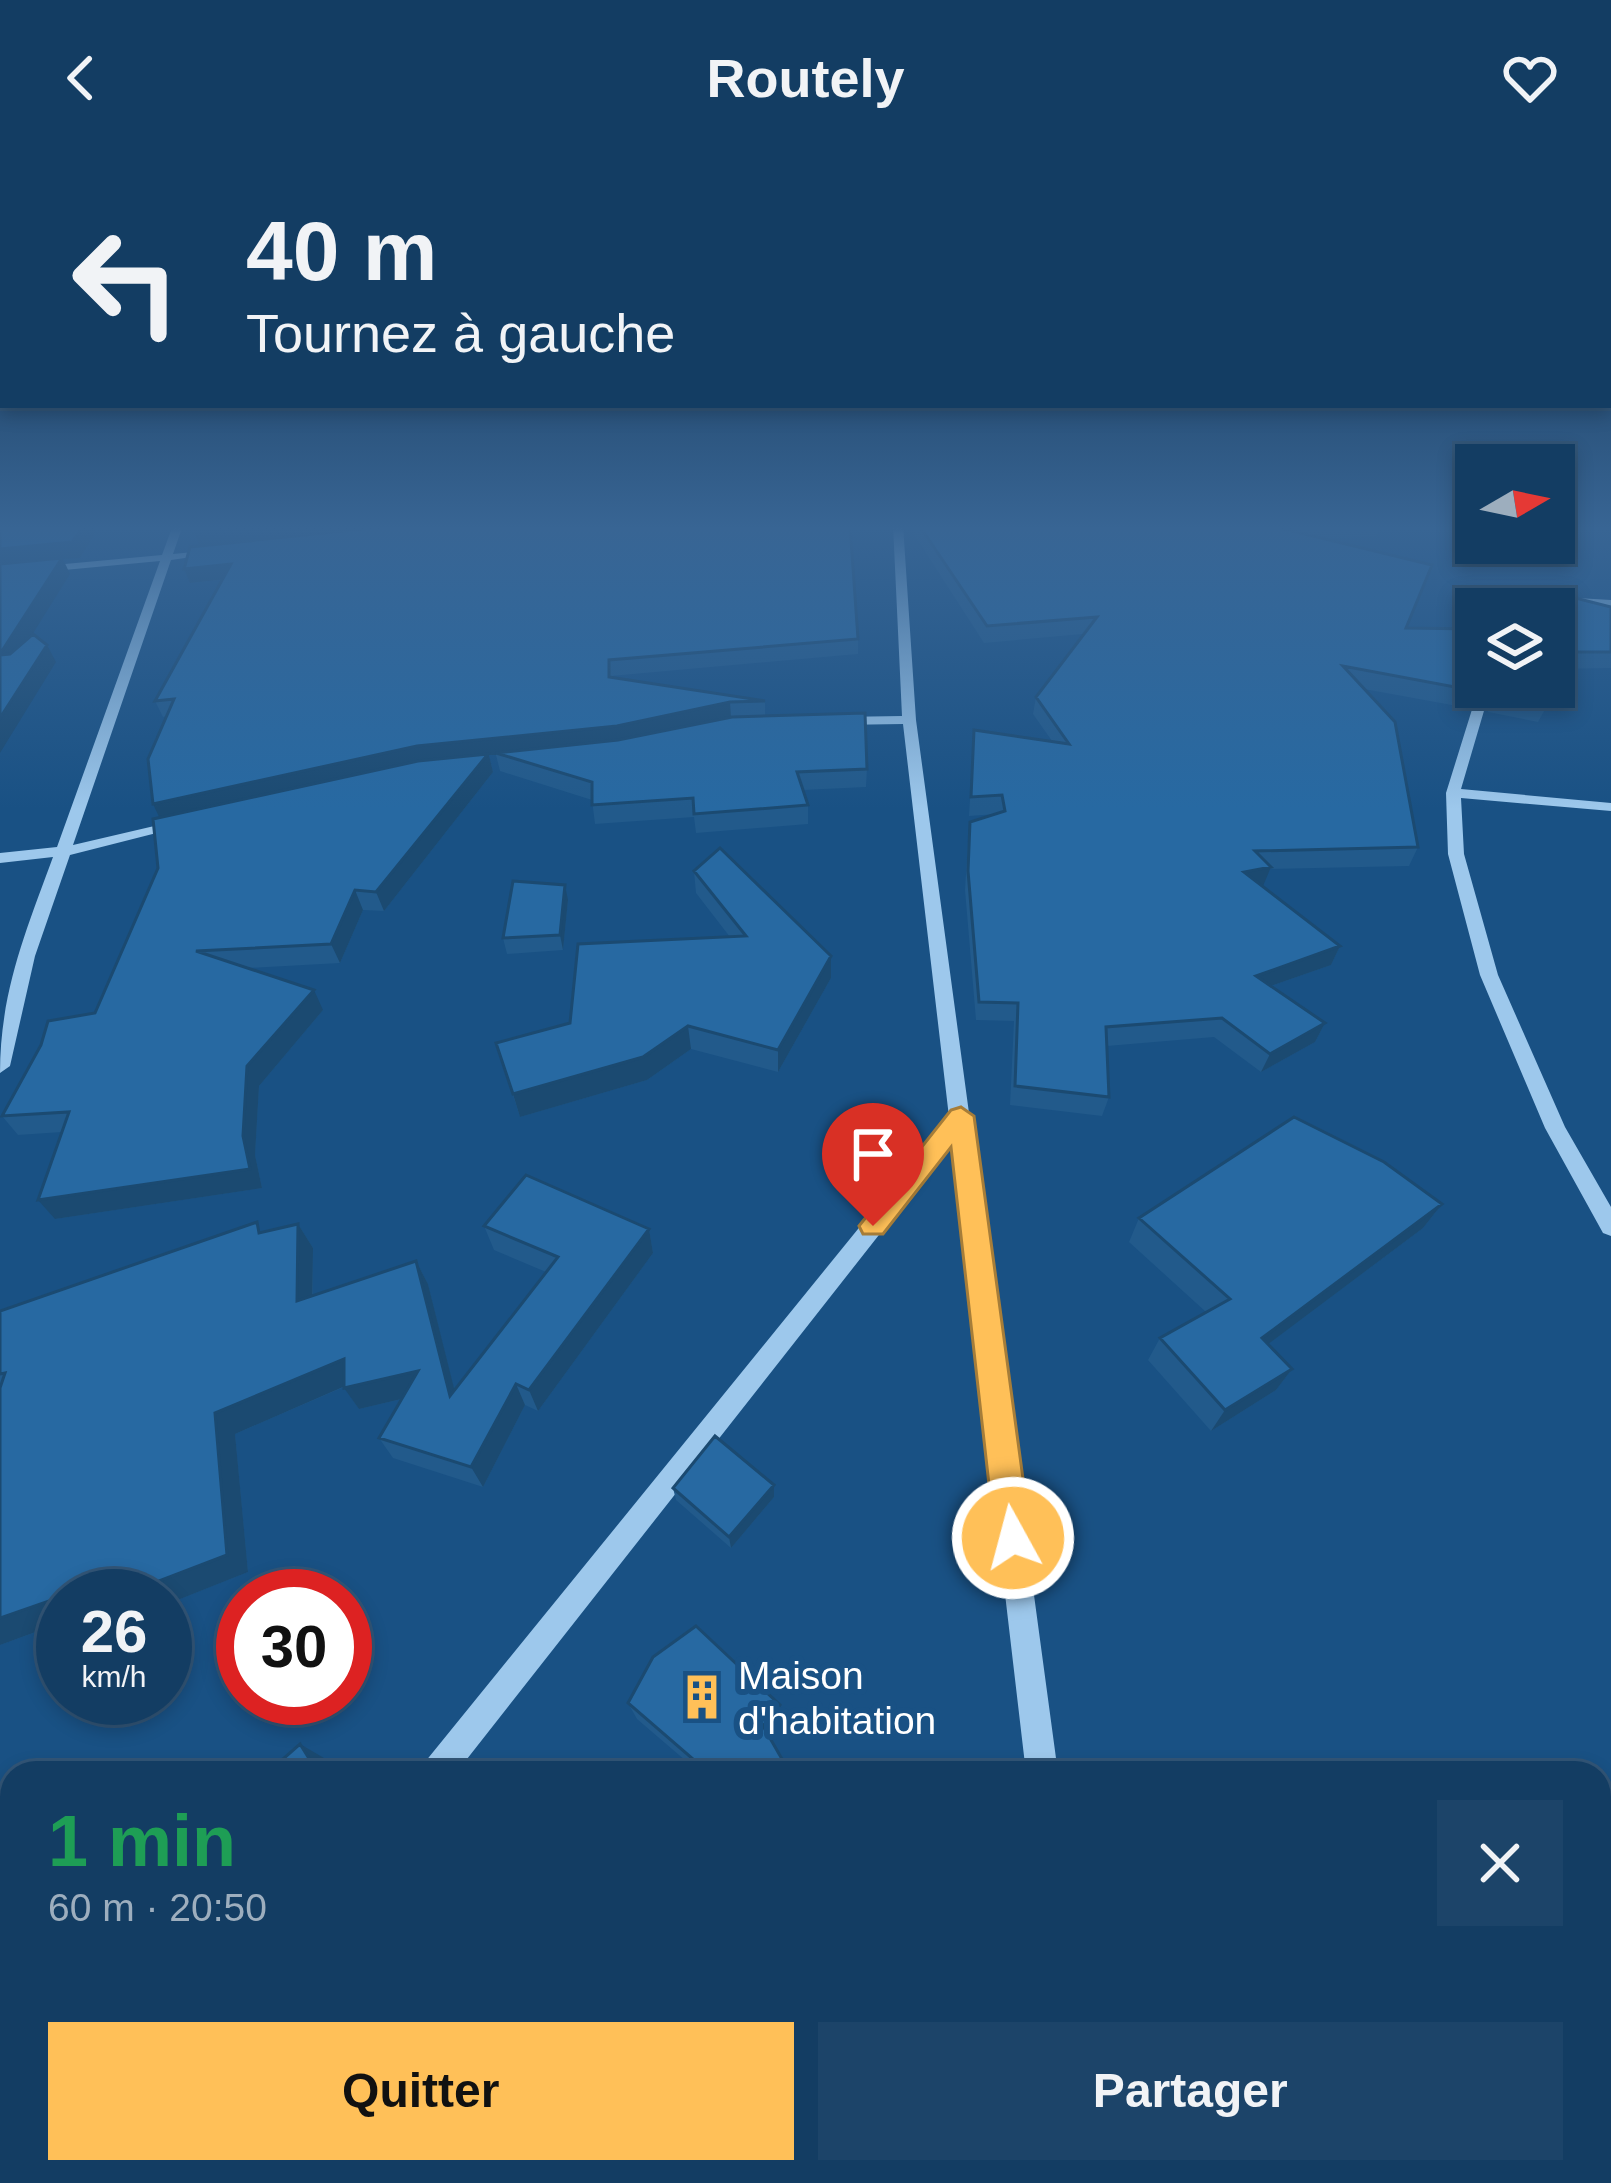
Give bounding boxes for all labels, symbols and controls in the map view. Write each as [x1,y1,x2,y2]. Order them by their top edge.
icon: back [48,45,114,111]
icon: heart [1497,45,1563,111]
text: Routely [706,48,905,108]
icon: left [48,204,204,360]
text: 40 m [246,204,437,298]
text: Tournez à gauche [246,303,675,363]
north arrow [1455,444,1575,564]
map controls [1455,444,1575,708]
button: layers [1455,588,1575,708]
pin [822,1103,924,1226]
icon: arrive [840,1121,906,1187]
position arrow [950,1475,1076,1601]
speed limit sign: 30 [216,1569,372,1725]
text: 26 [81,1598,147,1665]
place label: Maison d'habitation [738,1654,936,1742]
text: km/h [81,1660,147,1693]
building icon: Maison d'habitation [677,1672,727,1722]
button: close [1437,1800,1563,1926]
text: 1 min [48,1801,236,1881]
text: 60 m · 20:50 [48,1886,267,1929]
button: Quitter [48,2022,794,2160]
button: Partager [818,2022,1563,2160]

